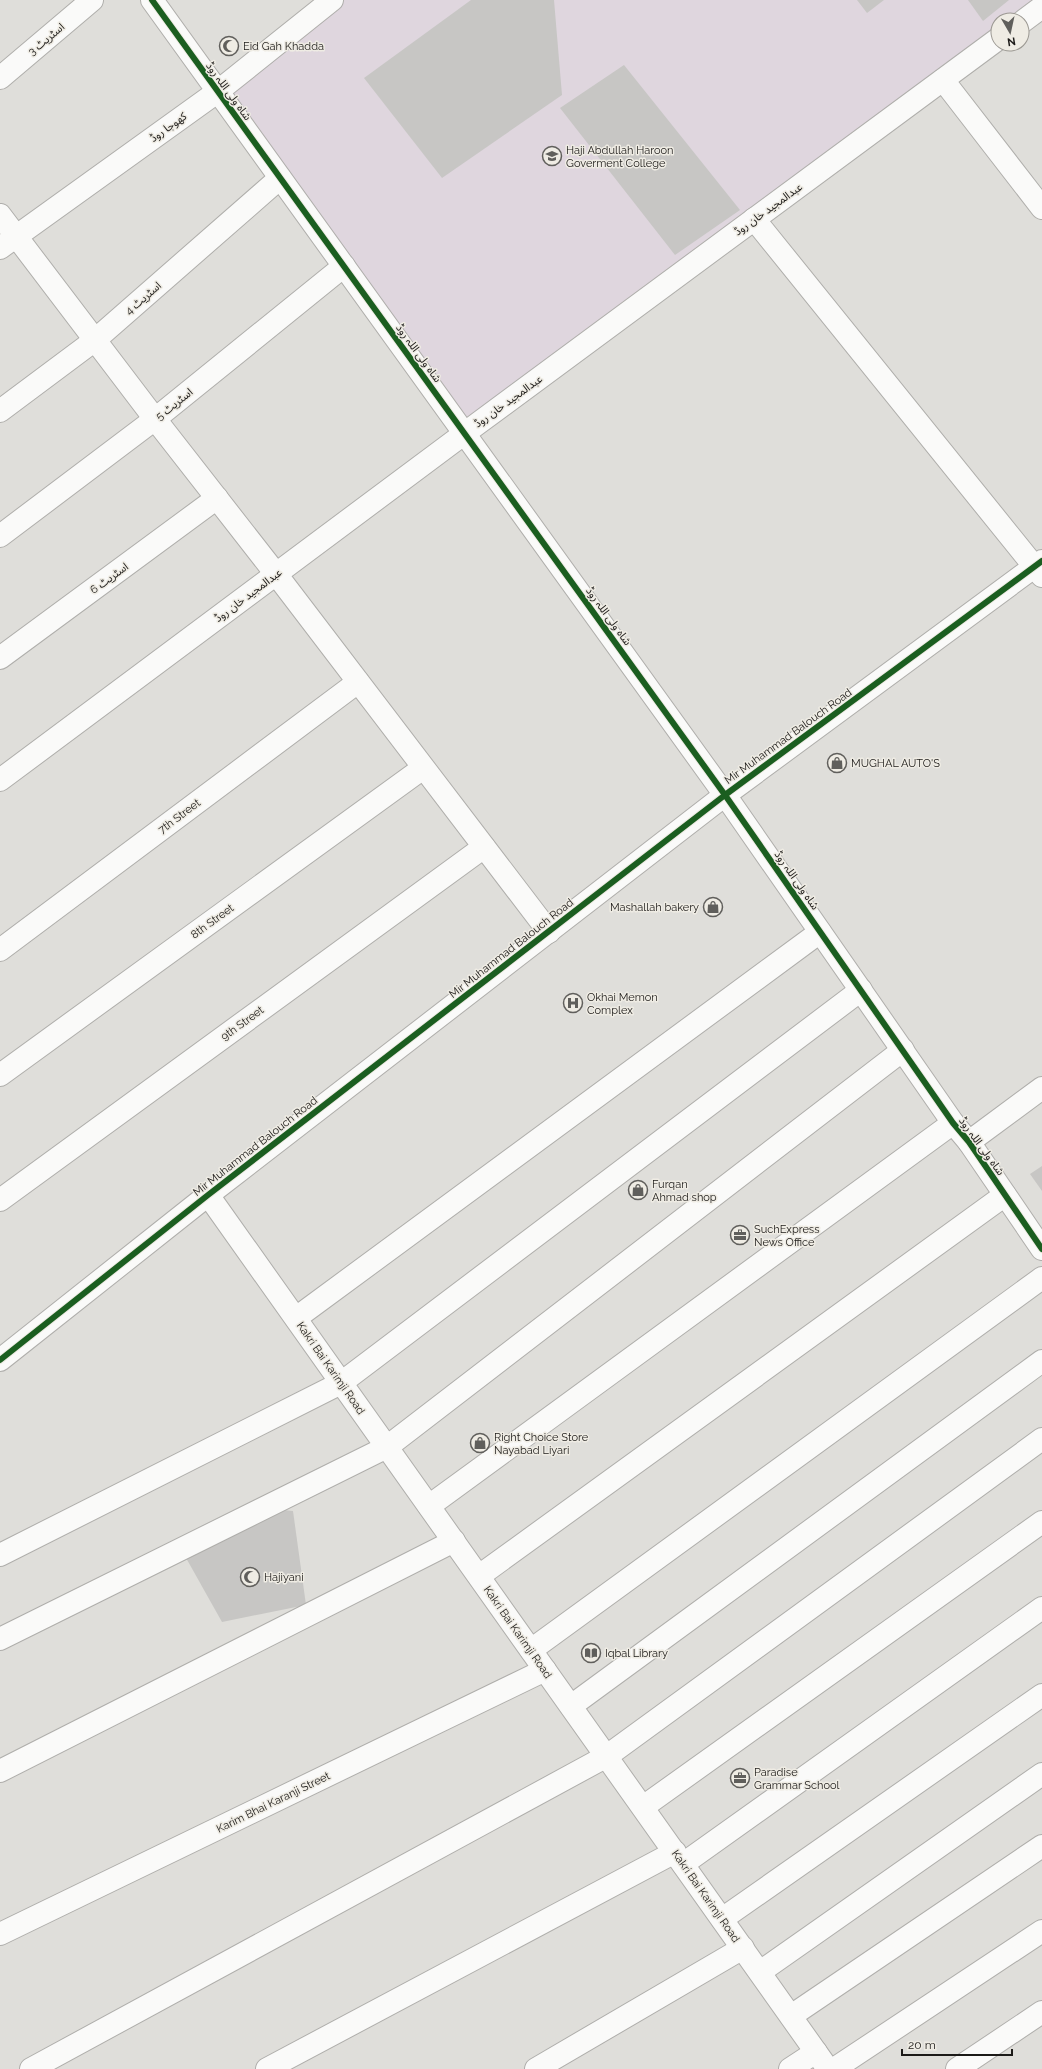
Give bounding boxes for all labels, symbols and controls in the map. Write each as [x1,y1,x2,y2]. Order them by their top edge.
north arrow [990,12,1030,52]
street label: اسٹریٹ 3 [26,20,67,58]
text: N [1006,34,1017,48]
mosque icon: Eid Gah Khadda [218,35,240,57]
place label: Eid Gah Khadda [243,40,324,53]
street label: شاہ ولی اللہ روڈ [203,59,255,123]
street label: کھوجا روڈ [147,109,189,145]
place label: Haji Abdullah Haroon Goverment College [566,144,673,170]
school or university icon: Haji Abdullah Haroon Goverment College [541,145,563,167]
street label: عبدالمجید خان روڈ [732,180,805,239]
street label: اسٹریٹ 4 [123,279,164,318]
street label: شاہ ولی اللہ روڈ [393,321,445,385]
street label: عبدالمجید خان روڈ [472,372,545,431]
street label: اسٹریٹ 5 [153,386,195,423]
street label: اسٹریٹ 6 [88,560,131,597]
street label: عبدالمجید خان روڈ [212,565,285,625]
street label: شاہ ولی اللہ روڈ [583,584,635,648]
street label: Mir Muhammad Balouch Road [722,686,855,787]
shop icon: MUGHAL AUTO'S [826,752,848,774]
place label: MUGHAL AUTO'S [851,757,940,770]
street label: 7th Street [156,796,203,836]
street label: شاہ ولی اللہ روڈ [772,848,822,913]
street label: Mir Muhammad Balouch Road [447,896,576,1001]
shop icon: Mashallah bakery [702,896,724,918]
street label: 8th Street [188,901,237,941]
place label: Mashallah bakery [610,901,699,914]
place label: Okhai Memon Complex [587,991,658,1017]
hospital icon: Okhai Memon Complex [562,992,584,1014]
street label: 9th Street [218,1003,267,1043]
street label: Mir Muhammad Balouch Road [191,1094,320,1199]
street label: شاہ ولی اللہ روڈ [956,1114,1008,1178]
place label: Furqan Ahmad shop [652,1178,717,1204]
shop icon: Furqan Ahmad shop [627,1179,649,1201]
place label: SuchExpress News Office [754,1223,819,1249]
office icon: SuchExpress News Office [729,1224,751,1246]
street label: Kakri Bai Karimji Road [294,1320,368,1417]
place label: Right Choice Store Nayabad Liyari [494,1431,589,1457]
shop icon: Right Choice Store Nayabad Liyari [469,1432,491,1454]
mosque icon: Hajiyani [239,1566,261,1588]
place label: Hajiyani [264,1571,304,1584]
street label: Kakri Bai Karimji Road [481,1584,555,1681]
library icon: Iqbal Library [580,1642,602,1664]
place label: Iqbal Library [605,1647,668,1660]
place label: Paradise Grammar School [754,1766,840,1792]
office icon: Paradise Grammar School [729,1767,751,1789]
street label: Karim Bhai Karanji Street [214,1769,332,1836]
street label: Kakri Bai Karimji Road [669,1848,743,1945]
scale bar [902,2031,1012,2057]
text: 20 m [908,2038,936,2052]

